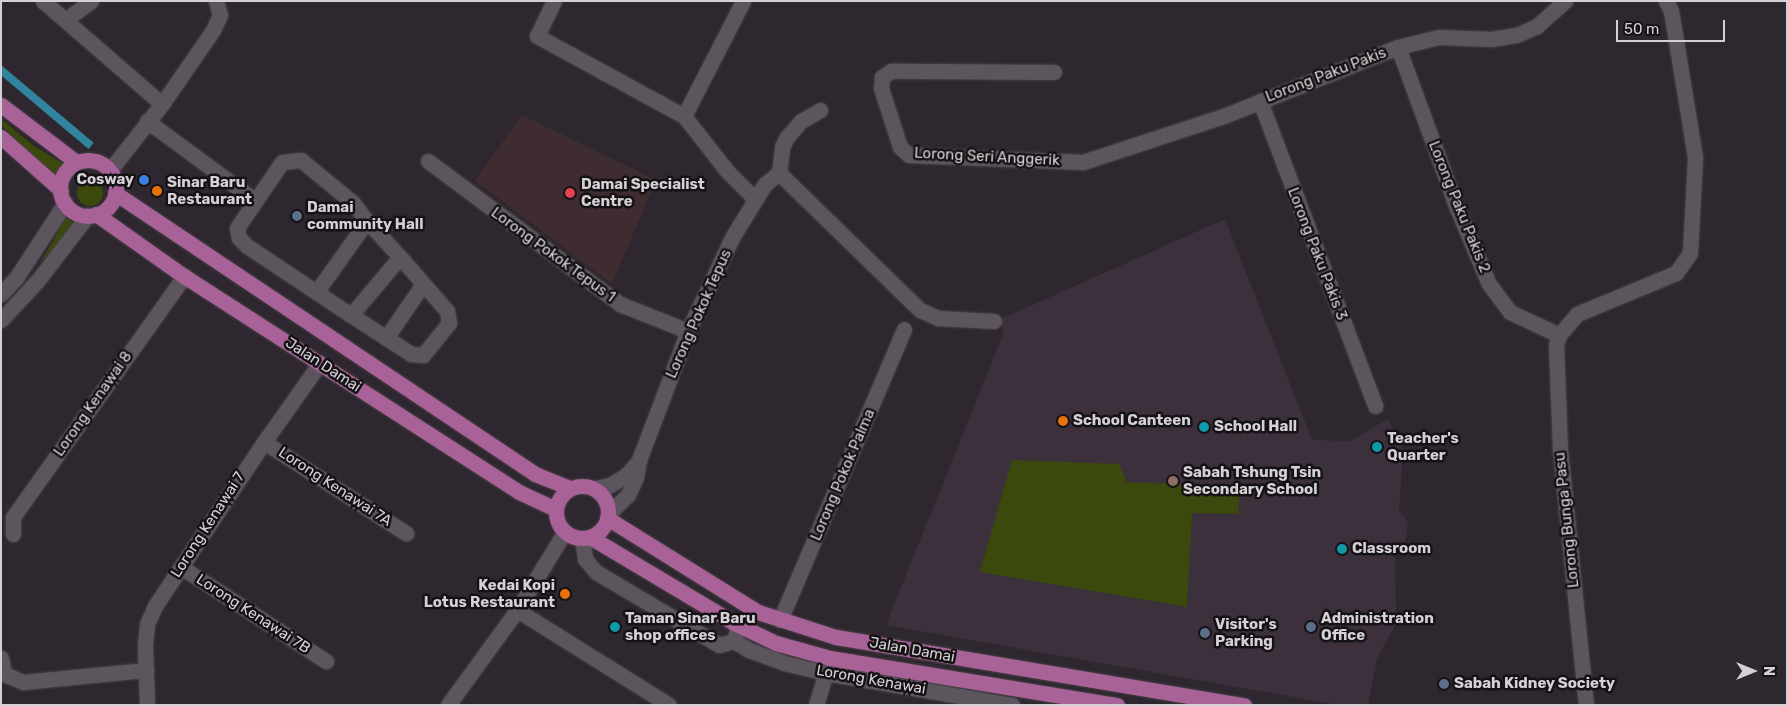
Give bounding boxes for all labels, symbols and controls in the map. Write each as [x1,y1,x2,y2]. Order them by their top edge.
scale bar [1618,10,1727,42]
text: 50 m [1624,20,1659,38]
street label: Lorong Paku Pakis [1263,44,1389,106]
street label: Lorong Paku Pakis 2 [1424,139,1494,275]
street label: Lorong Seri Anggerik [914,144,1060,170]
place label: Cosway [76,171,134,189]
place label: Sinar Baru Restaurant [167,173,252,208]
marker: Cosway [138,174,150,186]
place label: Damai Specialist Centre [581,175,705,210]
marker: Sinar Baru Restaurant [151,185,163,197]
street label: Lorong Paku Pakis 3 [1283,185,1351,323]
marker: Damai Specialist Centre [563,186,577,200]
place label: Damai community Hall [307,198,424,233]
street label: Lorong Pokok Tepus 1 [487,204,619,306]
marker: Damai community Hall [291,210,303,222]
street label: Lorong Pokok Tepus [662,247,736,381]
street label: Jalan Damai [282,334,364,396]
street label: Lorong Kenawai 8 [50,348,136,460]
street label: Lorong Pokok Palma [807,406,879,544]
place label: School Canteen [1073,412,1191,430]
marker: School Canteen [1057,415,1069,427]
place label: School Hall [1214,418,1297,436]
marker: School Hall [1198,421,1210,433]
place label: Teacher's Quarter [1387,429,1459,464]
marker: Teacher's Quarter [1371,441,1383,453]
street label: Lorong Kenawai 7A [275,444,395,530]
street label: Lorong Bunga Pasu [1551,451,1583,589]
place label: Sabah Tshung Tsin Secondary School [1183,463,1322,498]
street label: Lorong Kenawai 7 [167,469,249,581]
marker: Sabah Tshung Tsin Secondary School [1167,475,1179,487]
place label: Classroom [1352,540,1431,558]
marker: Classroom [1336,543,1348,555]
street label: Lorong Kenawai 7B [193,570,313,658]
place label: Kedai Kopi Lotus Restaurant [424,576,555,611]
marker: Kedai Kopi Lotus Restaurant [559,588,571,600]
place label: Taman Sinar Baru shop offices [625,609,756,644]
place label: Administration Office [1321,609,1434,644]
place label: Visitor's Parking [1215,615,1277,650]
marker: Taman Sinar Baru shop offices [609,621,621,633]
marker: Administration Office [1305,621,1317,633]
marker: Visitor's Parking [1199,627,1211,639]
street label: Jalan Damai [868,634,956,666]
north arrow [1728,646,1778,696]
street label: Lorong Kenawai [815,662,927,698]
text: N [1760,666,1777,676]
place label: Sabah Kidney Society [1454,675,1615,693]
marker: Sabah Kidney Society [1438,678,1450,690]

